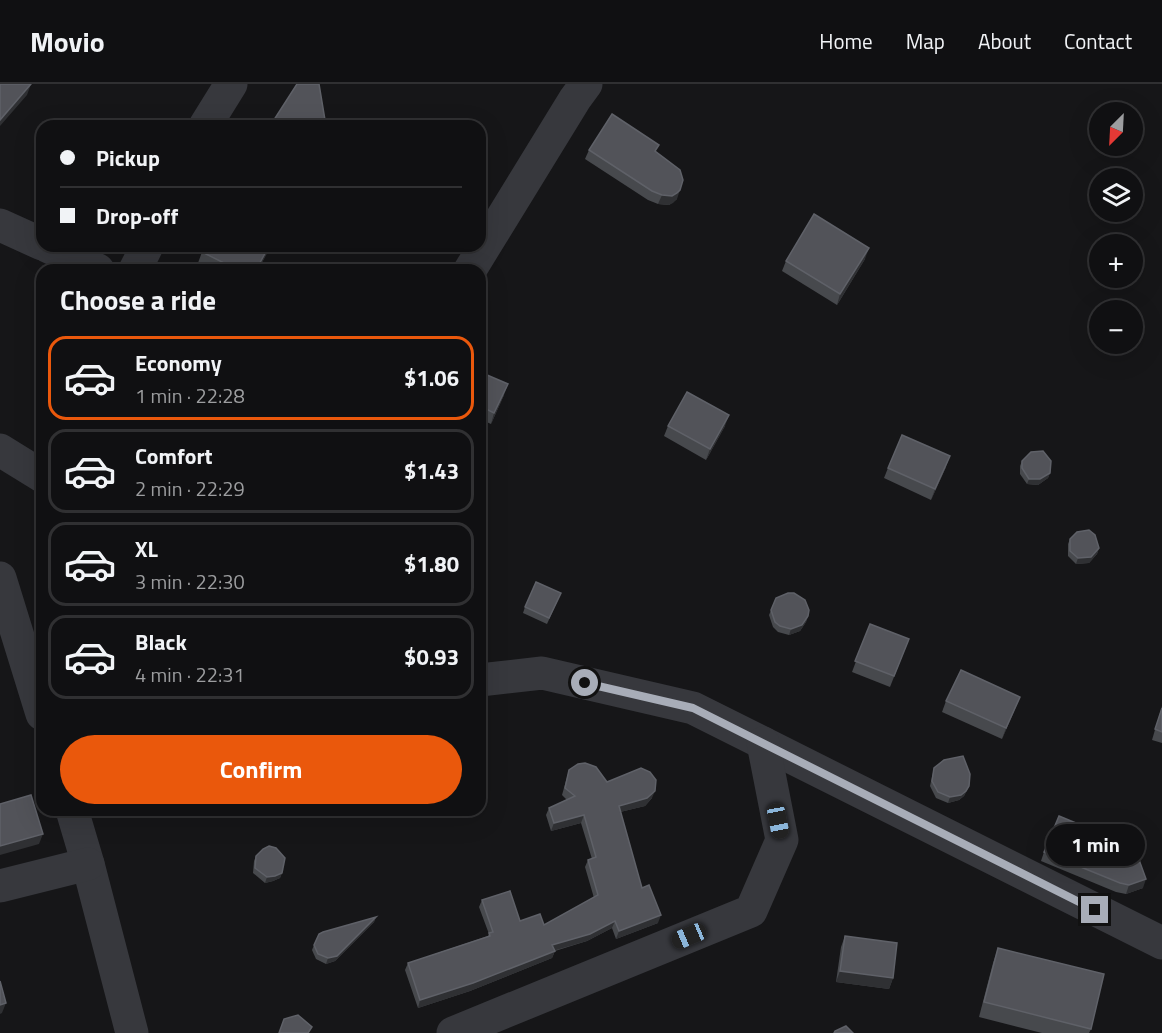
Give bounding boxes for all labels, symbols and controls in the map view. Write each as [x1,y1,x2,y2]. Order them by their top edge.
text: Movio [30,20,105,63]
text: Home [819,25,873,57]
text: Map [906,25,945,57]
text: About [978,25,1031,57]
text: Contact [1064,25,1132,57]
north arrow [1089,102,1143,156]
map controls [1089,102,1143,354]
text: Pickup [96,141,160,175]
button: layers [1089,168,1143,222]
text: Drop-off [96,199,178,233]
button: + [1089,234,1143,288]
text: Choose a ride [60,279,216,320]
button: − [1089,300,1143,354]
text: Economy [135,346,222,380]
icon: car [63,351,117,405]
text: $1.06 [404,361,459,395]
text: 1 min · 22:28 [135,380,245,411]
text: Comfort [135,439,213,473]
icon: car [63,444,117,498]
text: $1.43 [404,454,459,488]
text: 2 min · 22:29 [135,473,245,504]
text: XL [135,532,158,566]
icon: car [63,537,117,591]
text: $1.80 [404,547,459,581]
text: 3 min · 22:30 [135,566,245,597]
text: Black [135,625,187,659]
icon: car [63,630,117,684]
text: $0.93 [404,640,459,674]
text: 4 min · 22:31 [135,659,245,690]
route start [571,669,598,696]
button: Confirm [60,735,462,804]
car [766,802,790,840]
callout: 1 min [1046,823,1144,865]
text: 1 min [1071,829,1120,860]
route end [1081,896,1108,923]
car [669,921,709,951]

